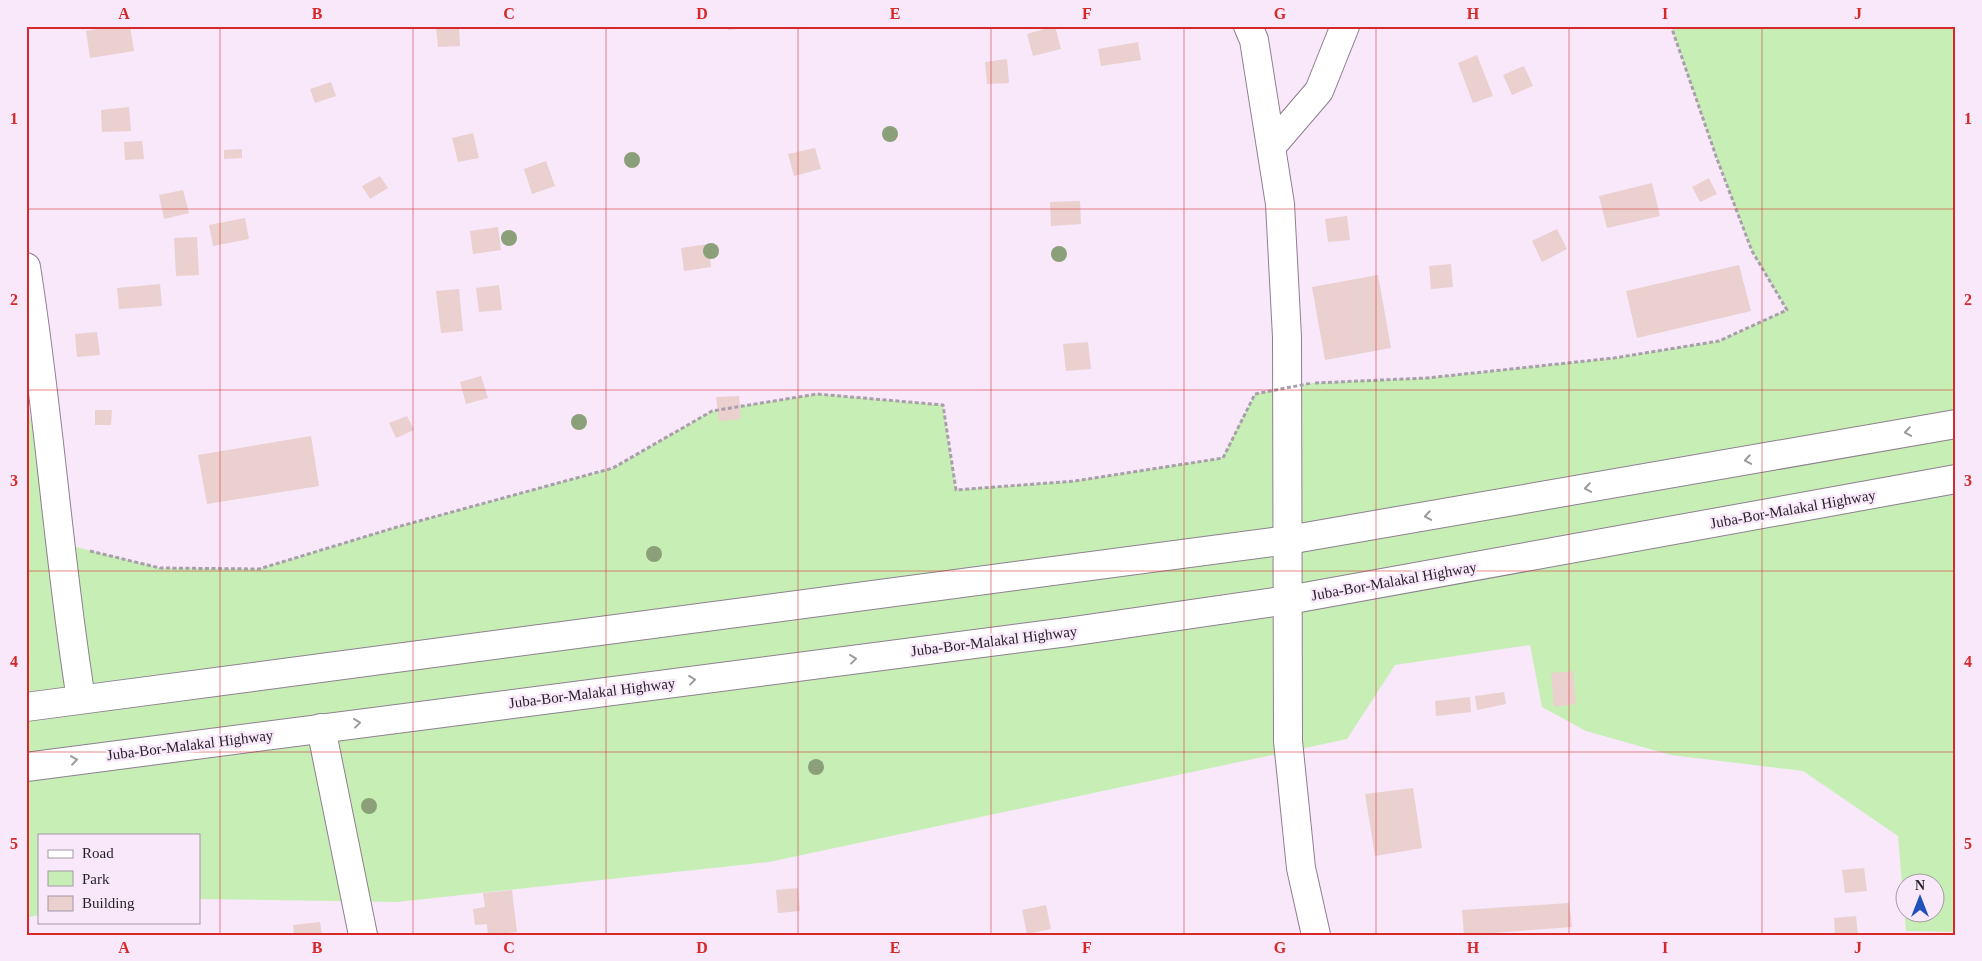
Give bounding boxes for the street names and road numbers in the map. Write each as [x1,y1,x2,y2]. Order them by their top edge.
street label: Juba-Bor-Malakal Highway [1709,486,1877,531]
street label: Juba-Bor-Malakal Highway [1310,558,1478,603]
street label: Juba-Bor-Malakal Highway [910,623,1079,659]
street label: Juba-Bor-Malakal Highway [508,675,677,711]
street label: Juba-Bor-Malakal Highway [106,727,275,763]

